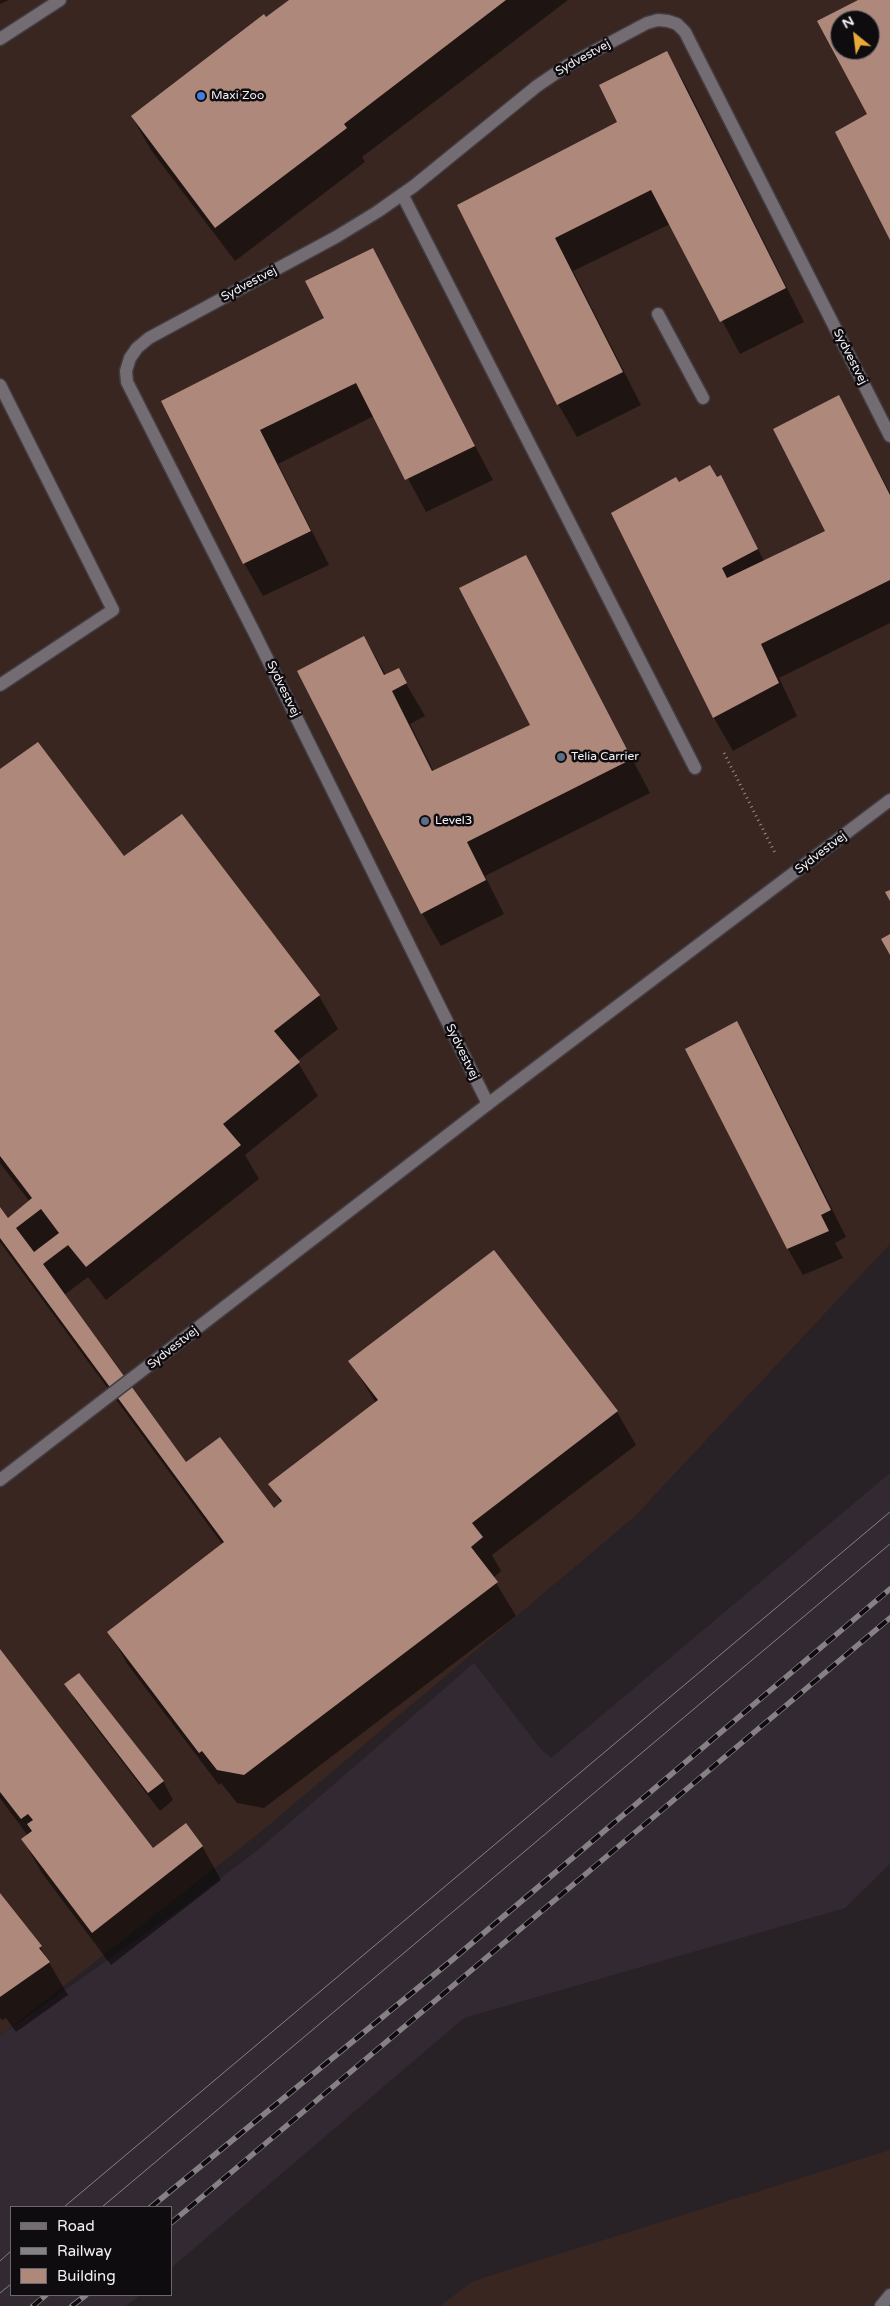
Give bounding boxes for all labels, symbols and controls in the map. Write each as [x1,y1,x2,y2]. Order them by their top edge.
north arrow [830,10,880,60]
text: N [839,12,857,32]
street label: Sydvestvej [553,37,613,79]
place label: Maxi Zoo [211,89,264,103]
marker: Maxi Zoo [195,90,207,102]
street label: Sydvestvej [219,263,279,305]
street label: Sydvestvej [830,327,870,387]
street label: Sydvestvej [263,659,303,719]
place label: Telia Carrier [571,750,639,764]
marker: Telia Carrier [555,751,567,763]
place label: Level3 [435,814,472,828]
marker: Level3 [419,815,431,827]
street label: Sydvestvej [793,829,849,877]
street label: Sydvestvej [442,1022,482,1082]
street label: Sydvestvej [145,1324,201,1372]
legend [10,2206,172,2296]
text: Road [57,2217,95,2235]
text: Railway [57,2242,112,2260]
text: Building [57,2267,116,2285]

